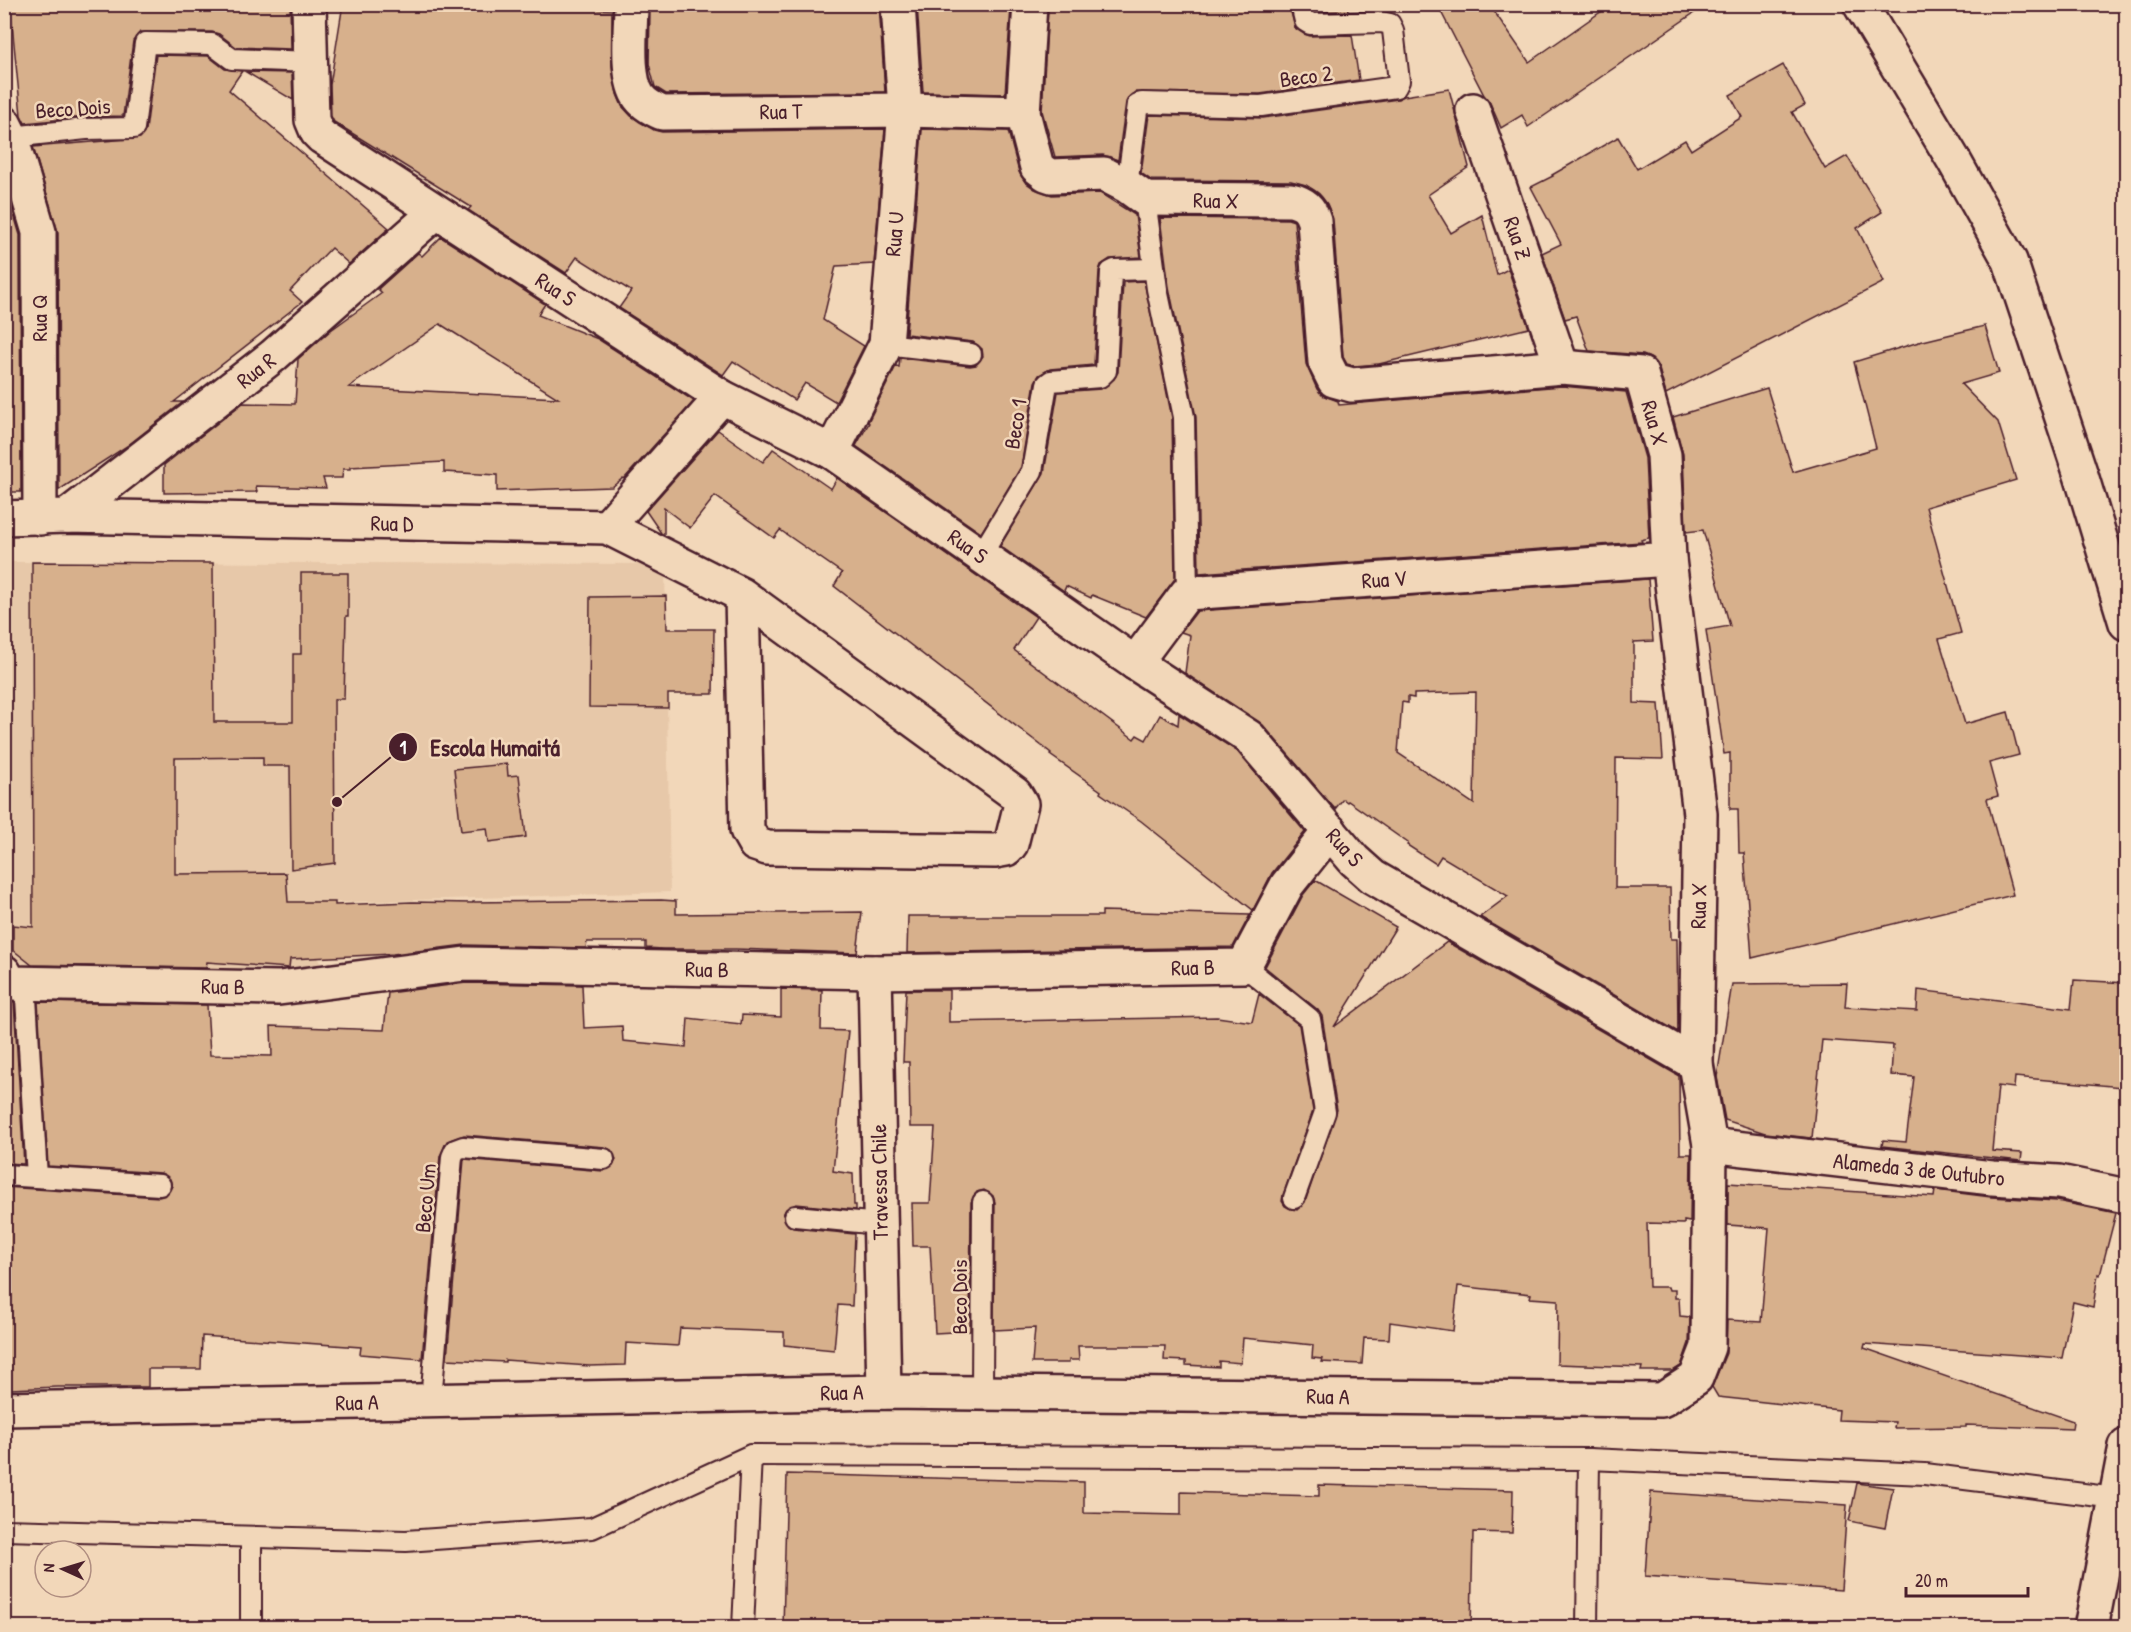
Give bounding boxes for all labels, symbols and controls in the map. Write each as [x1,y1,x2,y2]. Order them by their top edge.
street label: Beco 2 [1278,57,1335,95]
street label: Beco Dois [34,90,112,126]
street label: Rua T [759,96,803,126]
street label: Rua X [1193,185,1239,215]
street label: Rua U [877,210,911,258]
street label: Rua Z [1497,212,1539,264]
street label: Rua S [530,265,582,313]
street label: Rua Q [24,295,54,341]
street label: Rua R [230,345,282,395]
street label: Beco 1 [996,397,1034,451]
street label: Rua X [1634,397,1676,449]
street label: Rua D [370,508,414,538]
street label: Rua S [942,522,994,570]
street label: Rua V [1361,562,1408,596]
callout: Escola Humaitá [388,726,571,768]
text: Escola Humaitá [430,731,560,763]
text: 1 [400,735,407,760]
street label: Rua S [1320,821,1370,873]
street label: Rua X [1683,883,1713,929]
street label: Rua B [1171,952,1215,982]
street label: Rua B [685,954,729,984]
street label: Rua B [201,971,245,1001]
street label: Travessa Chile [863,1123,895,1240]
street label: Alameda 3 de Outubro [1832,1145,2006,1193]
street label: Beco Um [407,1162,443,1234]
street label: Beco Dois [944,1259,974,1335]
street label: Rua A [820,1377,864,1407]
street label: Rua A [1306,1381,1350,1411]
street label: Rua A [335,1387,379,1417]
north arrow [33,1539,93,1599]
scale bar [1906,1560,2028,1598]
text: N [37,1562,59,1573]
text: 20 m [1915,1568,1948,1593]

